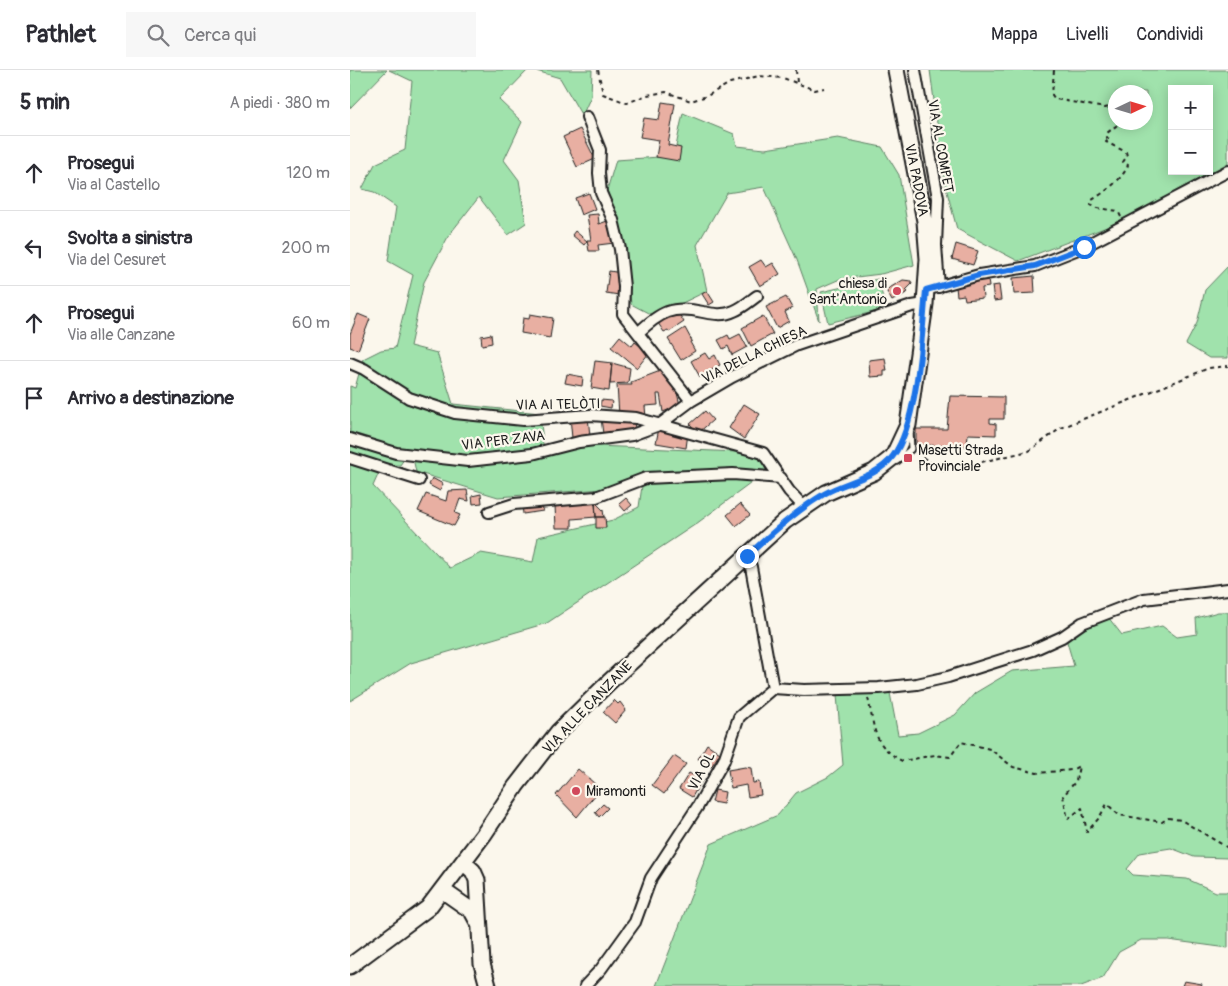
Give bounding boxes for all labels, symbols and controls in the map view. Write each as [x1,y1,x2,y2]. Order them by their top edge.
search box [126,12,476,57]
text: Pathlet [25,20,96,49]
icon: search [144,21,172,49]
text: Cerca qui [184,23,256,47]
text: Mappa [991,23,1038,46]
text: Livelli [1066,23,1108,46]
text: Condividi [1136,23,1203,46]
north arrow [1108,85,1153,130]
map controls [1168,85,1213,175]
button: + [1168,85,1213,130]
text: 5 min [20,89,70,116]
text: A piedi · 380 m [229,93,330,113]
street label: VIA AL COMPET [924,98,957,194]
button: − [1168,130,1213,175]
street label: VIA PADOVA [901,142,932,218]
text: Prosegui [67,151,134,175]
icon: ahead [20,159,48,187]
text: 120 m [286,163,330,183]
text: Via al Castello [67,175,160,195]
text: Svolta a sinistra [67,226,193,250]
icon: left [20,234,48,262]
route start [1073,236,1096,259]
text: 200 m [282,238,330,258]
text: Via del Cesuret [67,250,166,270]
place label: chiesa di Sant'Antonio [809,275,888,308]
marker: chiesa di Sant'Antonio [891,285,903,297]
text: Prosegui [67,301,134,325]
icon: ahead [20,309,48,337]
text: 60 m [292,313,330,333]
street label: VIA DELLA CHIESA [699,322,809,387]
text: Via alle Canzane [67,325,175,345]
icon: arrive [20,384,48,412]
text: Arrivo a destinazione [67,386,234,410]
street label: VIA AI TELÒTI [516,393,600,414]
street label: VIA PER ZAVA [460,427,546,454]
place label: Masetti Strada Provinciale [918,442,1003,475]
marker: Masetti Strada Provinciale [902,452,914,464]
route end [736,545,759,568]
street label: VIA ALLE CANZANE [539,657,636,757]
street label: VIA OL [684,749,719,793]
place label: Miramonti [586,783,646,800]
marker: Miramonti [570,785,582,797]

